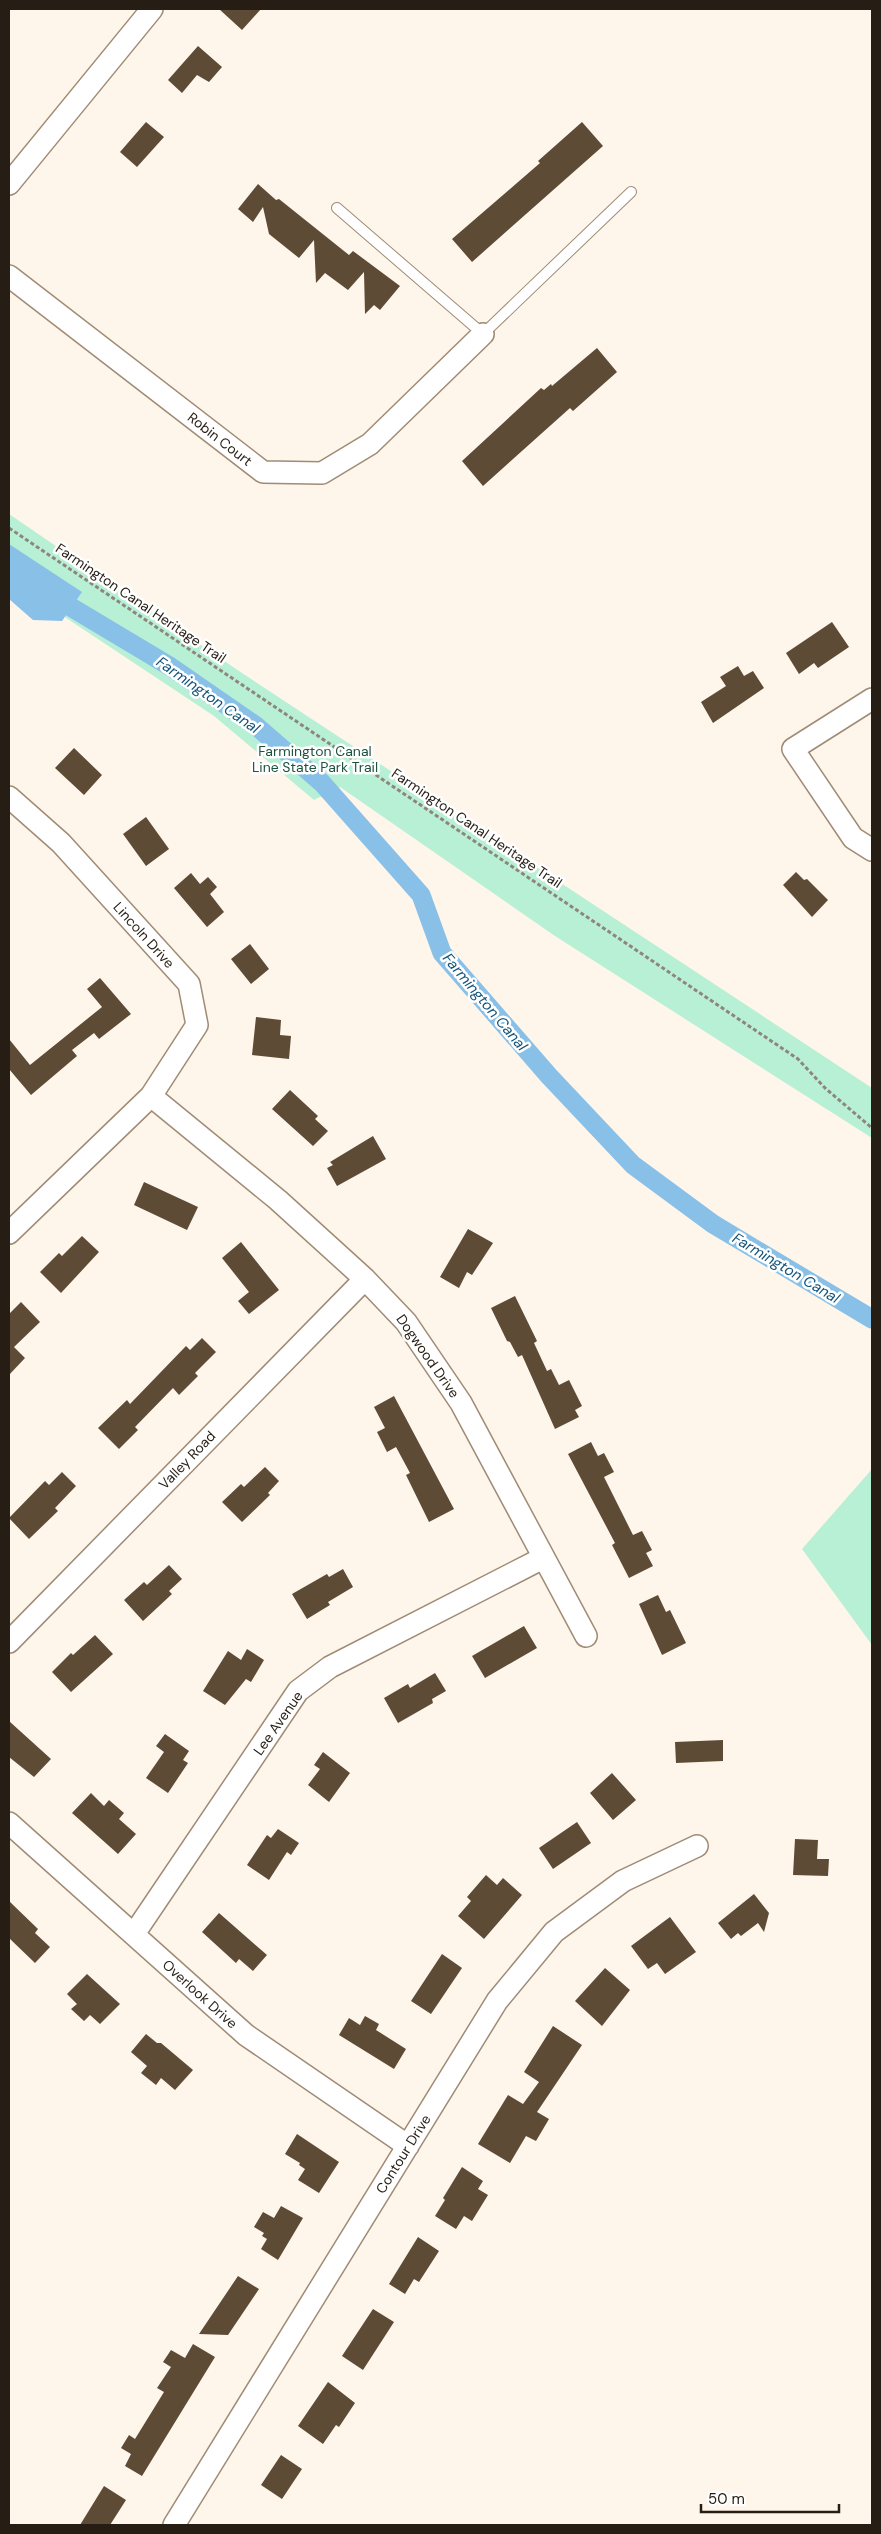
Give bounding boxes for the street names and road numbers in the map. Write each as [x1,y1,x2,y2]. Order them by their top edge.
street label: Robin Court [184,408,256,470]
street label: Farmington Canal Heritage Trail [52,539,230,667]
street label: Farmington Canal Heritage Trail [388,764,566,892]
street label: Lincoln Drive [110,898,179,972]
street label: Dogwood Drive [392,1311,464,1401]
street label: Valley Road [155,1427,219,1493]
street label: Lee Avenue [249,1687,307,1759]
street label: Overlook Drive [159,1956,241,2032]
street label: Contour Drive [372,2111,435,2197]

